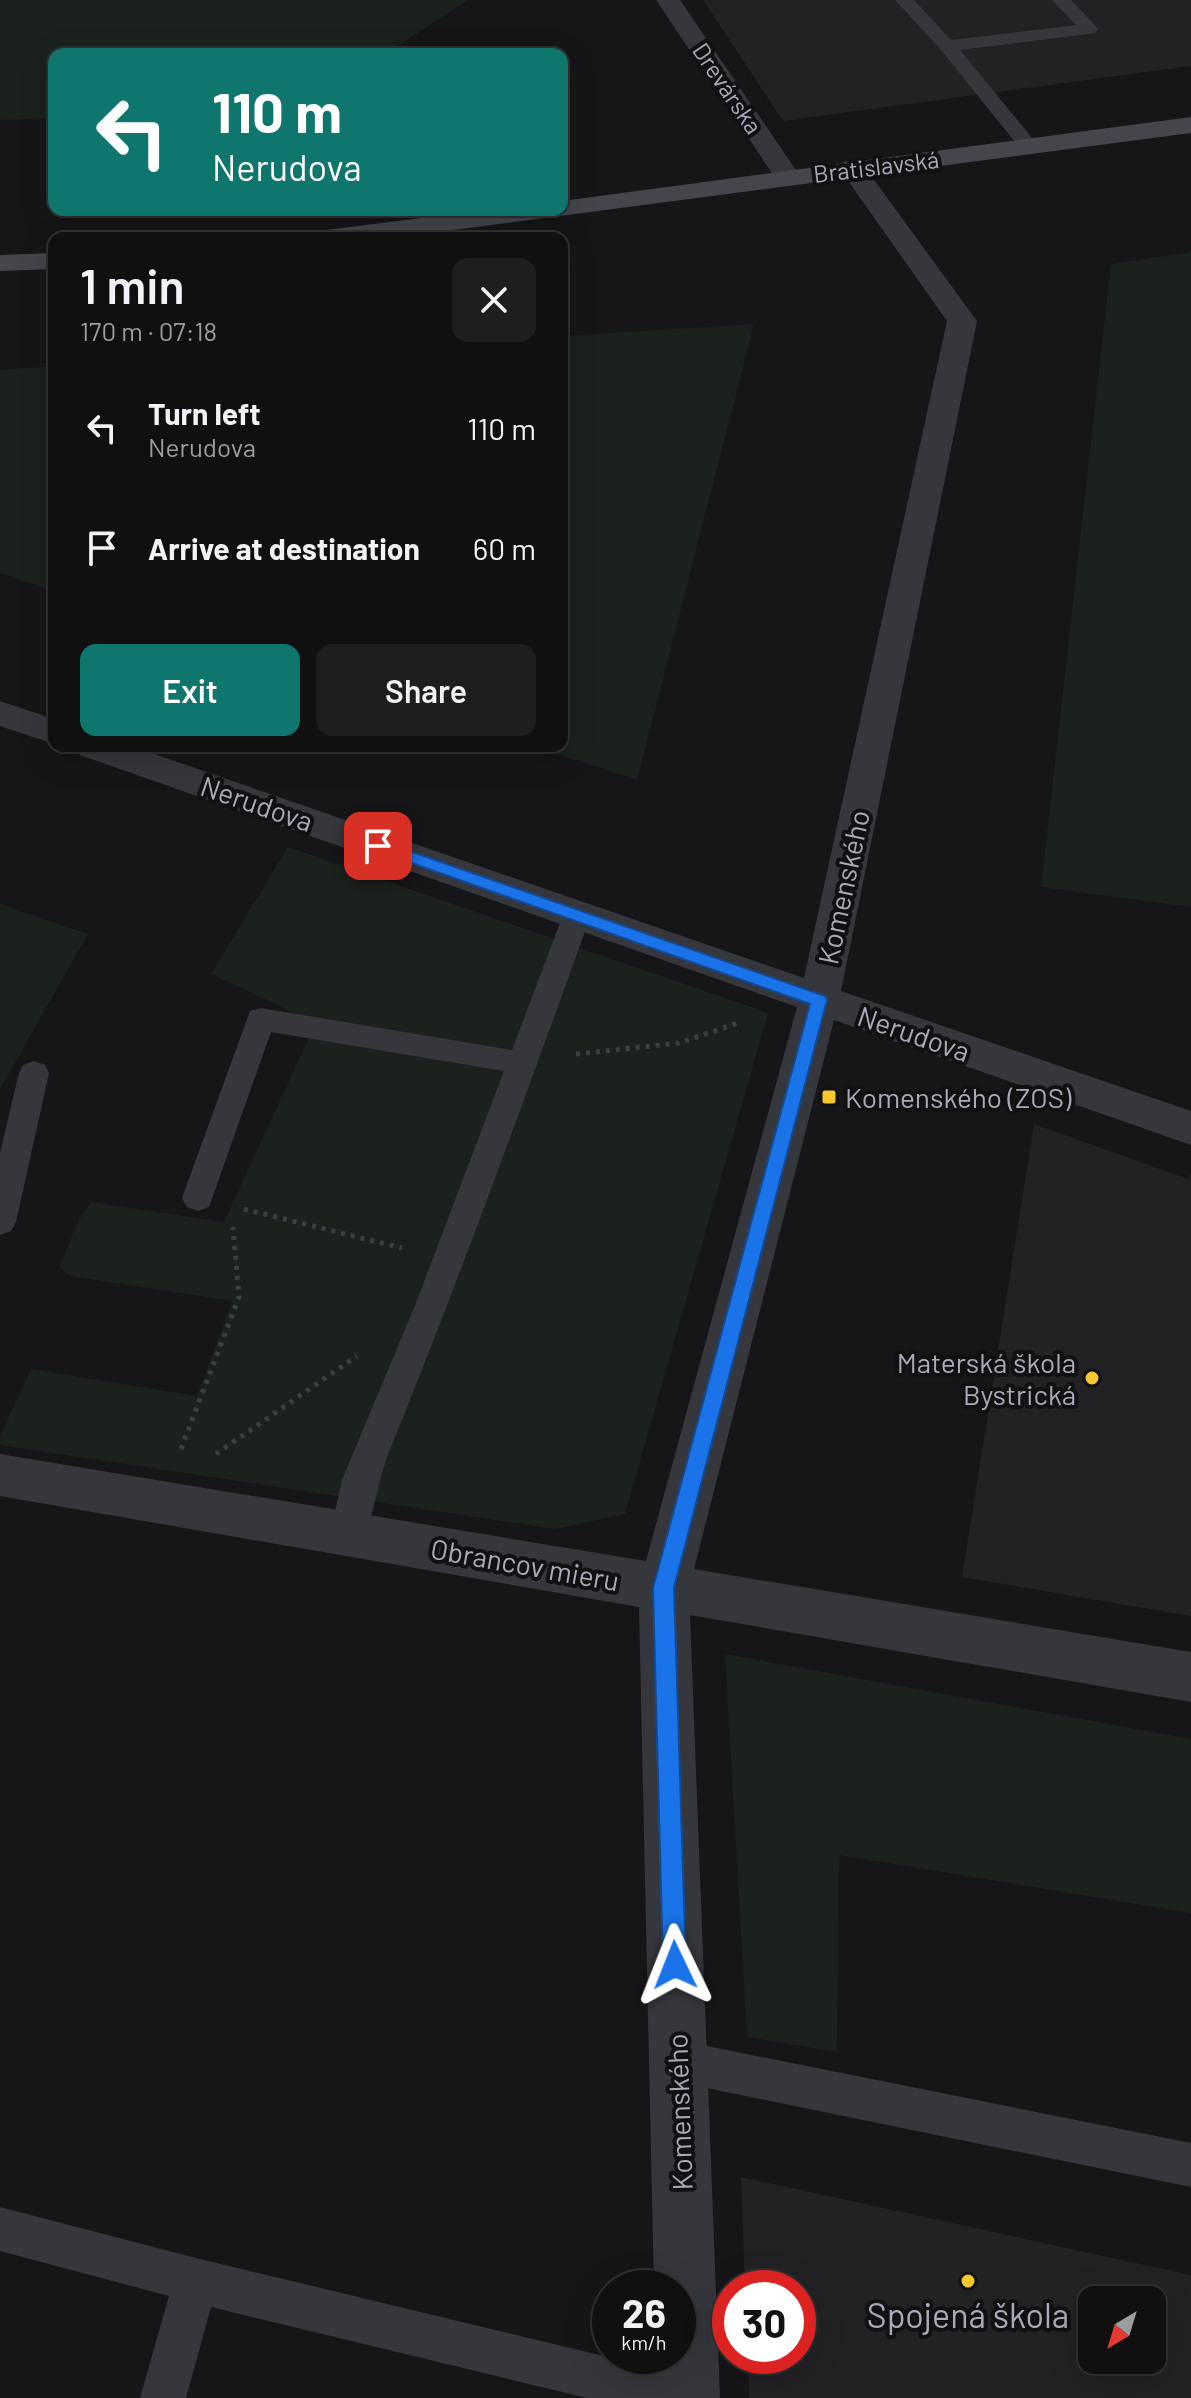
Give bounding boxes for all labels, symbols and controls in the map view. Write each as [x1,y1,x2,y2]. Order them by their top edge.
street label: Drevárska [687,37,769,139]
text: 110 m [212,77,342,144]
icon: left [80,80,184,184]
street label: Bratislavská [812,144,940,188]
text: Nerudova [212,145,362,188]
text: 1 min [80,256,185,314]
button: close [452,258,536,342]
text: 170 m · 07:18 [80,315,217,346]
text: Turn left [148,395,261,431]
icon: left [80,406,124,450]
text: 110 m [467,410,536,446]
text: Nerudova [148,431,256,462]
icon: arrive [80,526,124,570]
text: Arrive at destination [148,530,420,566]
text: 60 m [473,530,536,566]
button: Exit [80,644,300,736]
button: Share [316,644,536,736]
street label: Nerudova [196,768,318,838]
street label: Komenského [810,807,876,967]
pin [344,812,412,880]
icon: arrive [356,824,400,868]
street label: Nerudova [853,998,975,1068]
place label: Komenského (ZOS) [845,1080,1072,1114]
marker: Komenského (ZOS) [820,1088,838,1106]
place label: Materská škola Bystrická [897,1345,1076,1411]
marker: Materská škola Bystrická [1083,1369,1101,1387]
street label: Obrancov mieru [428,1531,622,1597]
position arrow [633,1923,717,2007]
street label: Komenského [659,2033,699,2191]
speed limit sign: 30 [712,2270,816,2374]
marker: Spojená škola [959,2272,977,2290]
north arrow [1078,2286,1166,2374]
map controls [1078,2286,1166,2374]
text: 26 [622,2288,666,2336]
place label: Spojená škola [867,2294,1069,2335]
text: km/h [621,2330,667,2354]

